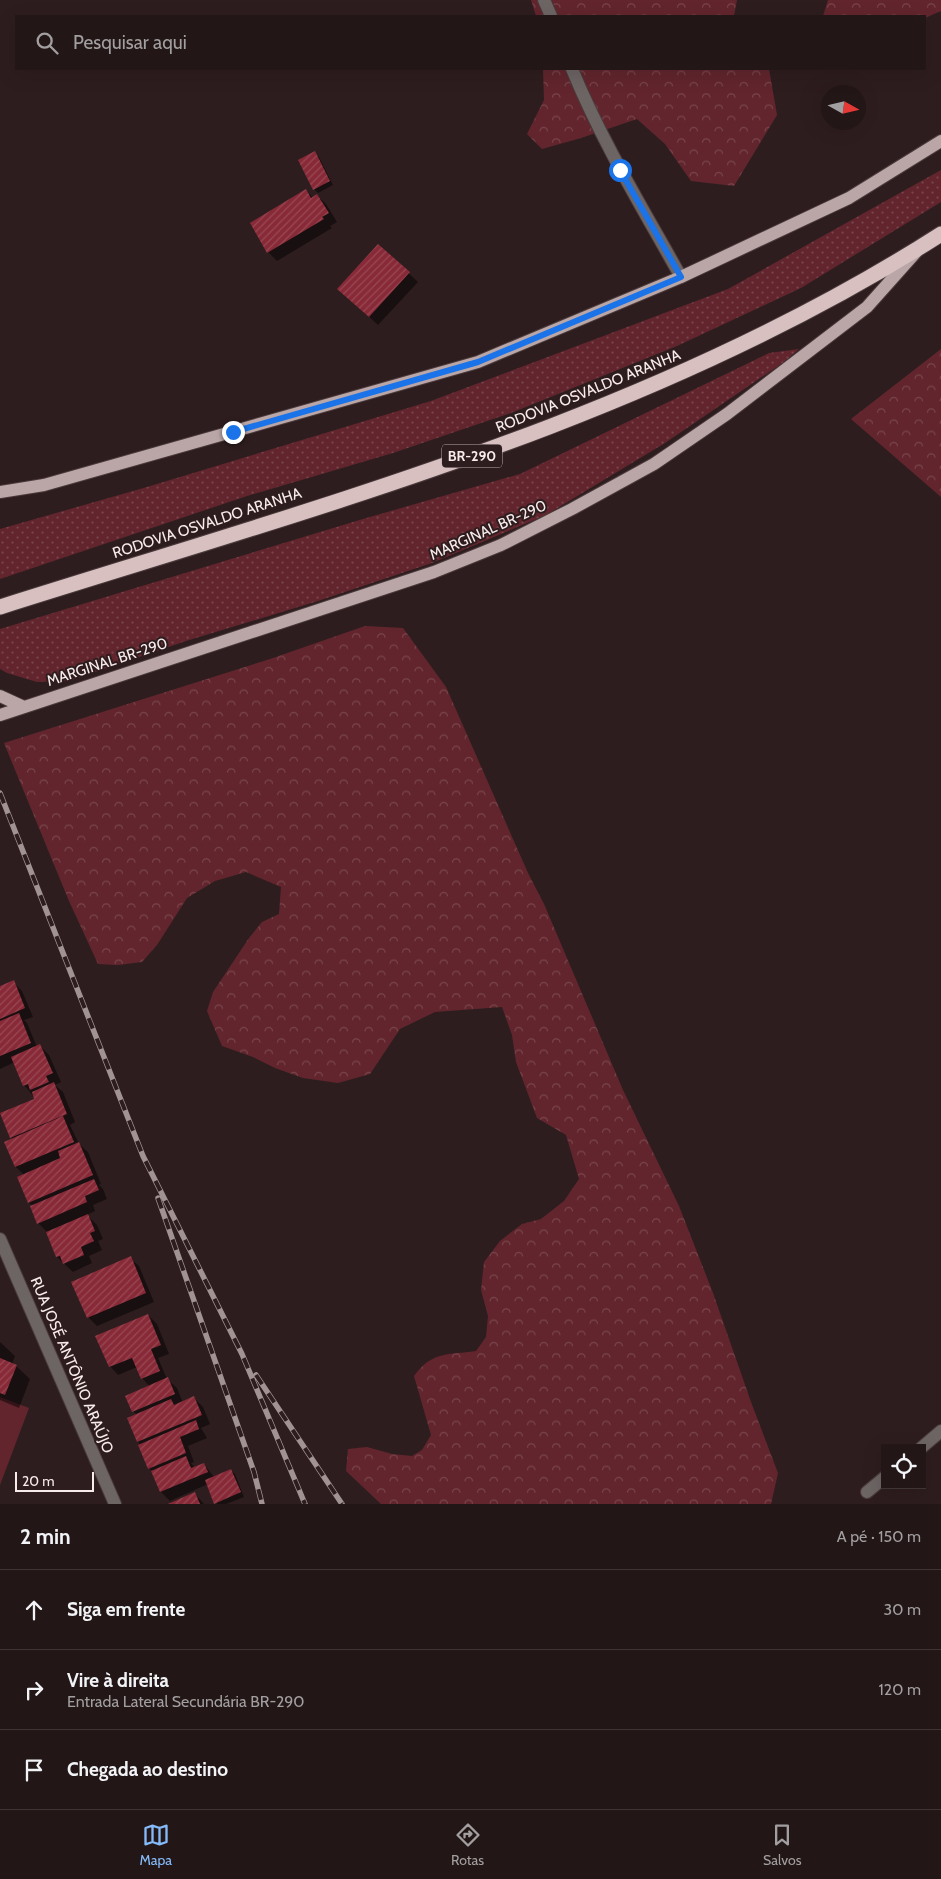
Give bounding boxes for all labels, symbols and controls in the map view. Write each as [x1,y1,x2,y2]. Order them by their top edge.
search box [15,15,926,70]
icon: search [33,29,61,57]
text: Pesquisar aqui [73,31,187,54]
north arrow [821,85,866,130]
route start [609,159,632,182]
street label: RODOVIA OSVALDO ARANHA [493,345,684,436]
route end [222,421,245,444]
road number: BR-290 [442,444,502,468]
street label: RODOVIA OSVALDO ARANHA [110,484,305,562]
street label: MARGINAL BR-290 [427,496,549,564]
street label: MARGINAL BR-290 [44,634,170,690]
street label: RUA JOSÉ ANTÔNIO ARAÚJO [27,1274,118,1456]
map controls [881,1444,926,1489]
button: locate [881,1444,926,1489]
scale bar [15,1469,94,1492]
text: 20 m [22,1472,55,1490]
text: 2 min [20,1524,71,1549]
text: A pé · 150 m [837,1527,921,1546]
icon: ahead [20,1596,48,1624]
text: Siga em frente [67,1598,185,1621]
text: 30 m [884,1600,921,1619]
text: Vire à direita [67,1669,169,1692]
icon: right [20,1676,48,1704]
text: 120 m [879,1680,921,1699]
text: Entrada Lateral Secundária BR-290 [67,1692,305,1711]
icon: arrive [20,1756,48,1784]
text: Chegada ao destino [67,1758,228,1781]
tab: Mapa [140,1821,172,1869]
tab: Rotas [451,1821,484,1869]
tab: Salvos [763,1821,801,1869]

